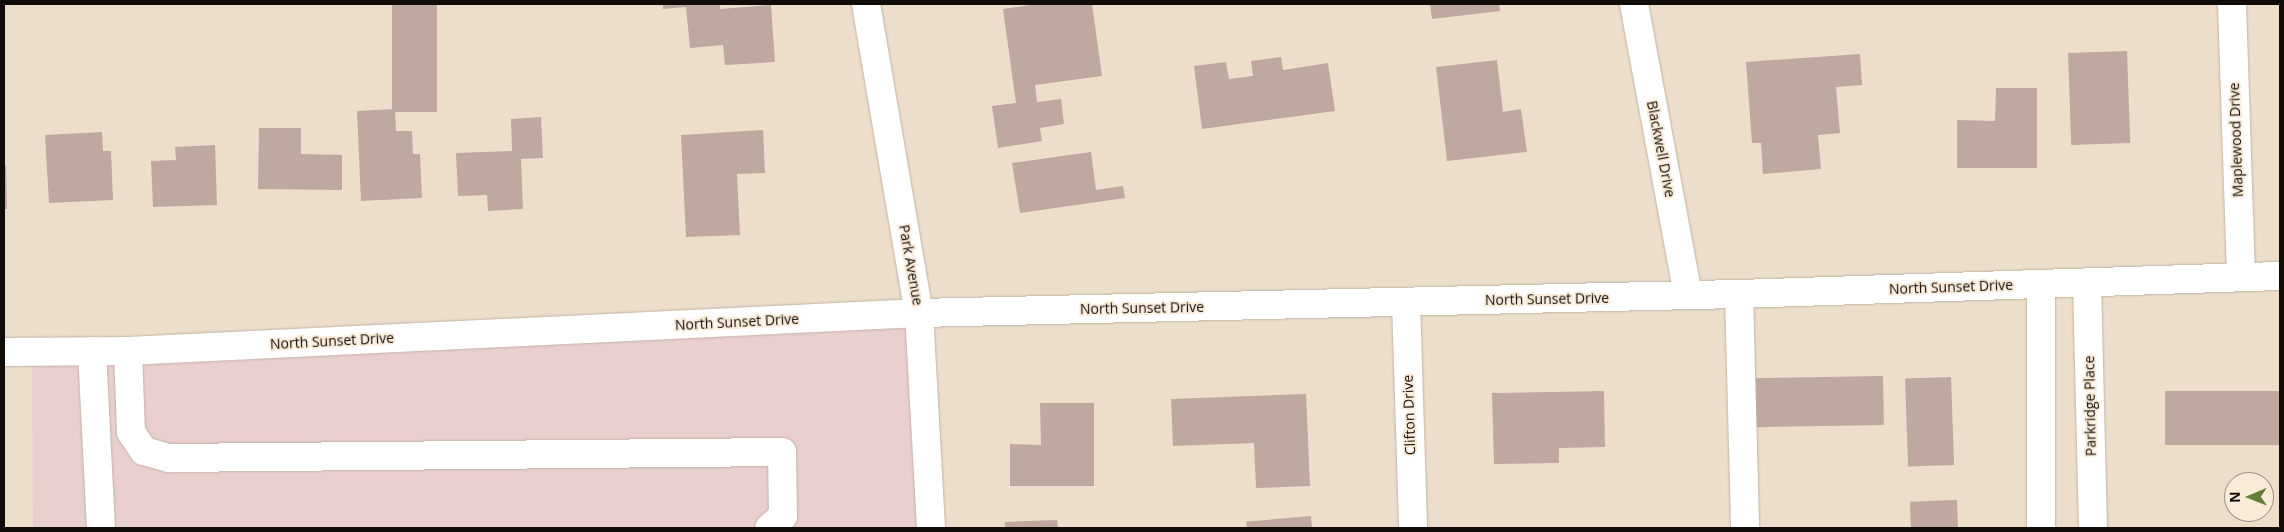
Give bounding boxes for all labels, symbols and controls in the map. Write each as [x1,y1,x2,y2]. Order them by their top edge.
street label: Maplewood Drive [2226,82,2246,198]
street label: Blackwell Drive [1643,99,1679,199]
street label: Park Avenue [896,223,926,307]
street label: North Sunset Drive [1889,276,2013,298]
street label: North Sunset Drive [1485,290,1609,308]
street label: North Sunset Drive [1080,299,1204,317]
street label: North Sunset Drive [675,310,799,334]
street label: North Sunset Drive [270,329,394,353]
street label: Parkridge Place [2081,356,2099,456]
street label: Clifton Drive [1399,374,1419,456]
north arrow [2224,472,2274,522]
text: N [2225,491,2244,503]

